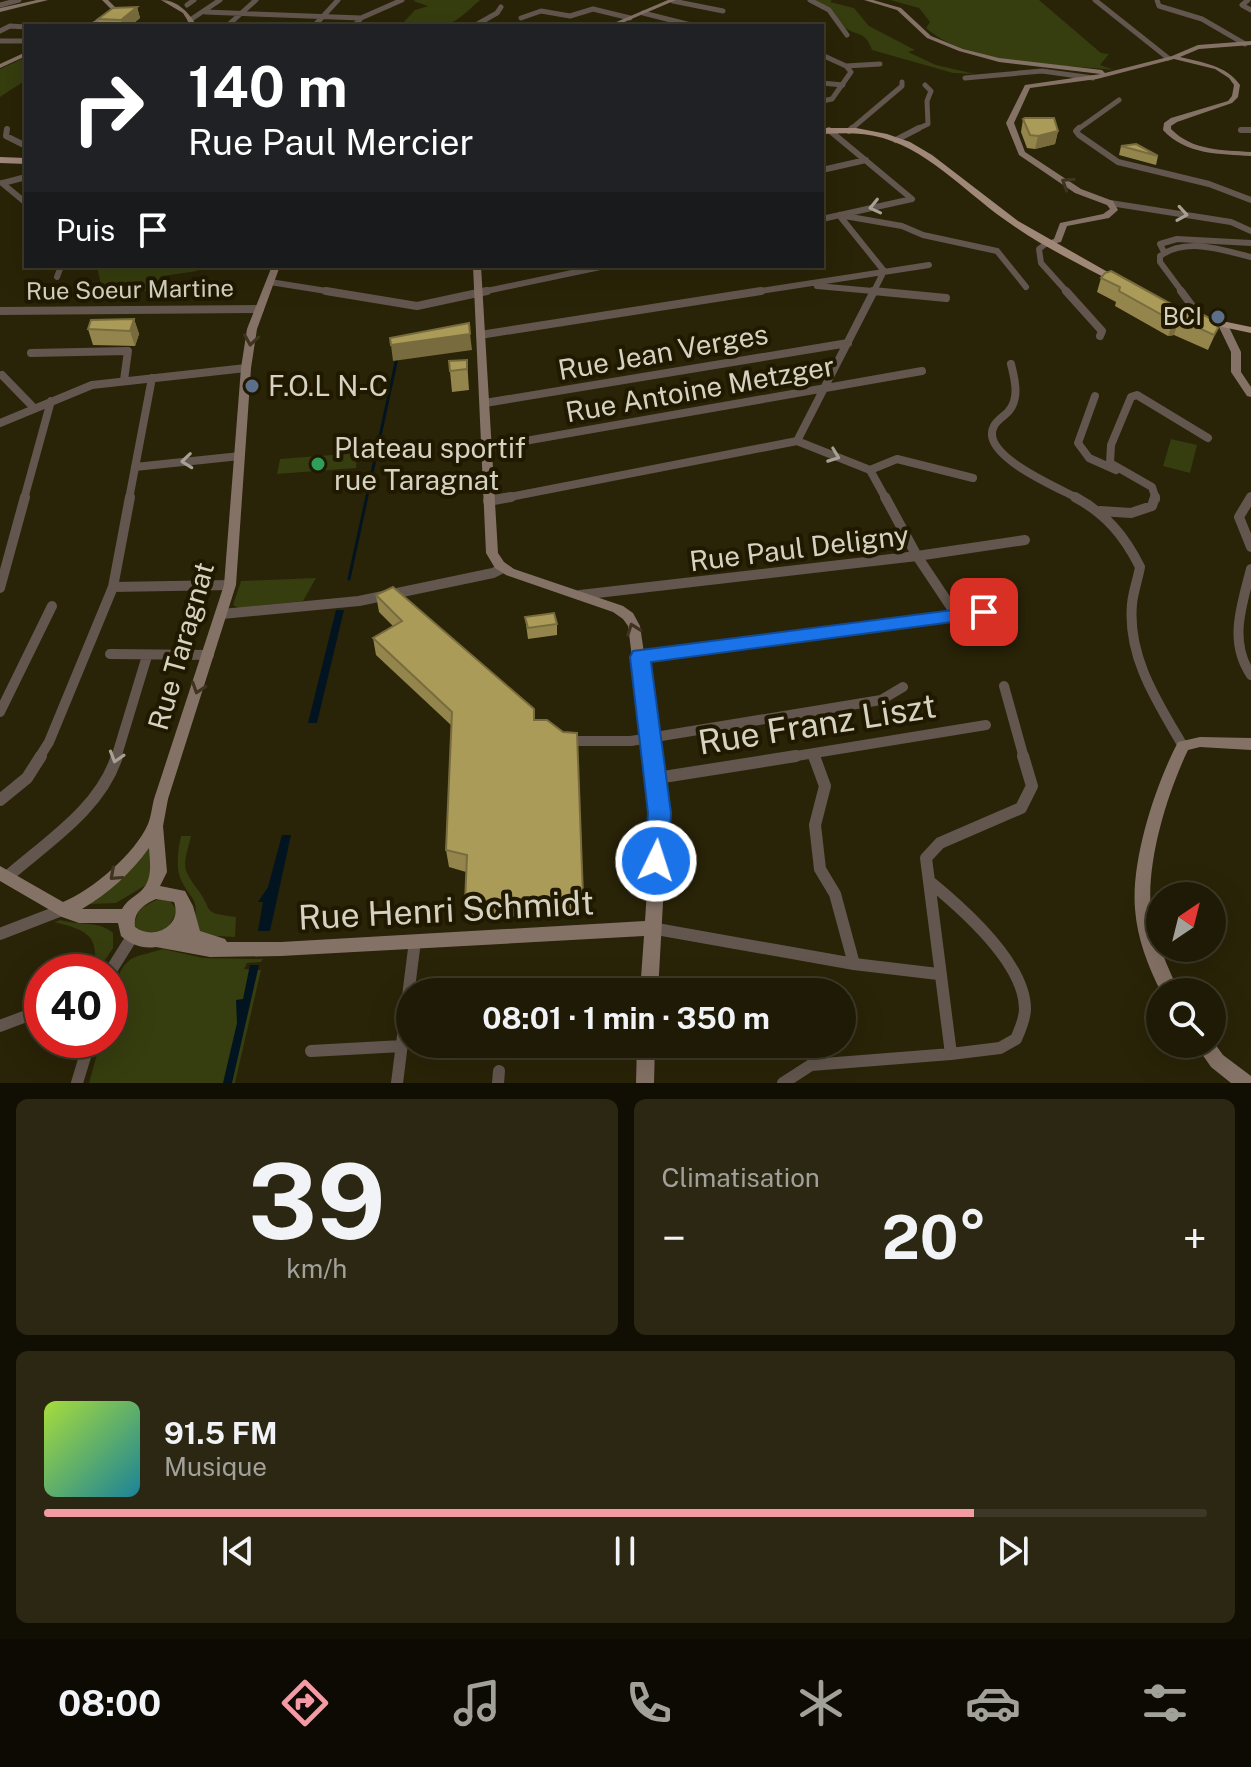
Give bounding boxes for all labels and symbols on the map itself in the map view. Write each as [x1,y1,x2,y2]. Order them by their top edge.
one-way arrow [1062,178,1076,193]
one-way arrow [869,198,882,215]
one-way arrow [1175,205,1188,222]
street label: Rue Soeur Martine [26,273,234,305]
place label: BCI [1163,302,1202,330]
marker: BCI [1209,308,1227,326]
street label: Rue Jean Verges [555,317,770,386]
one-way arrow [243,333,260,346]
street label: Rue Antoine Metzger [563,349,837,428]
place label: F.O.L N-C [268,369,388,402]
marker: F.O.L N-C [243,377,261,395]
place label: Plateau sportif rue Taragnat [334,431,526,496]
one-way arrow [826,446,840,463]
one-way arrow [180,453,193,470]
marker: Plateau sportif rue Taragnat [309,455,327,473]
street label: Rue Paul Deligny [687,518,911,577]
street label: Rue Taragnat [141,558,220,734]
pin [950,578,1018,646]
one-way arrow [626,623,642,637]
one-way arrow [192,681,208,695]
street label: Rue Franz Liszt [695,685,939,763]
one-way arrow [109,750,125,764]
position arrow [614,819,698,903]
one-way arrow [109,866,124,880]
street label: Rue Henri Schmidt [297,882,595,938]
north arrow [1146,882,1226,962]
speed limit sign: 40 [24,954,128,1058]

